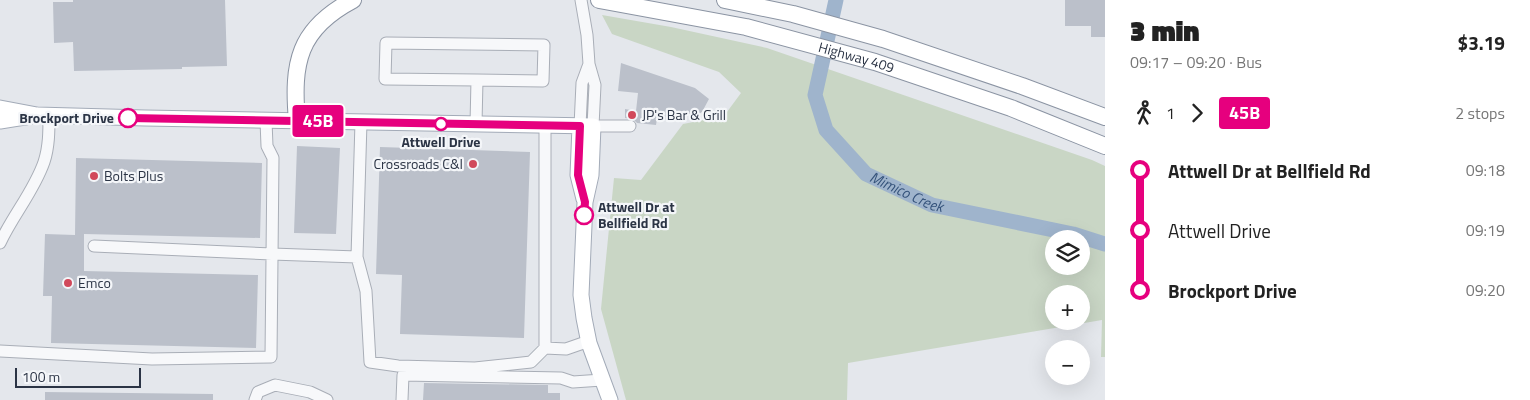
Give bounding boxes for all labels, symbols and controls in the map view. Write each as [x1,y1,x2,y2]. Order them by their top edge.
text: 3 min [1130,9,1200,52]
text: $3.19 [1458,28,1505,57]
street label: Highway 409 [816,36,898,78]
text: 09:17 – 09:20 · Bus [1130,50,1262,74]
icon: walk [1130,99,1158,127]
icon: forward [1183,99,1211,127]
text: 45B [1229,99,1260,126]
text: 1 [1166,101,1175,125]
text: 2 stops [1455,101,1505,125]
place label: JP's Bar & Grill [642,104,726,125]
line badge: 45B [289,105,347,137]
place label: Brockport Drive [19,107,114,128]
text: 45B [302,107,334,134]
marker: Brockport Drive [118,108,138,128]
marker: JP's Bar & Grill [626,109,638,121]
marker: Attwell Drive [434,117,448,131]
place label: Attwell Drive [402,131,480,152]
place label: Crossroads C&I [374,153,463,174]
text: Attwell Dr at Bellfield Rd [1168,156,1371,185]
marker: Crossroads C&I [467,158,479,170]
text: 09:18 [1466,158,1505,182]
place label: Bolts Plus [104,165,163,186]
water label: Mimico Creek [866,165,948,218]
marker: Bolts Plus [88,170,100,182]
place label: Attwell Dr at Bellfield Rd [598,196,675,233]
marker: Attwell Dr at Bellfield Rd [574,205,594,225]
text: Attwell Drive [1168,216,1271,245]
text: 09:19 [1466,218,1505,242]
map controls [1045,230,1090,385]
button: layers [1045,230,1090,275]
place label: Emco [78,272,111,293]
text: Brockport Drive [1168,276,1297,305]
marker: Emco [62,277,74,289]
text: 09:20 [1466,278,1505,302]
button: + [1045,285,1090,330]
button: − [1045,340,1090,385]
scale bar [15,365,141,388]
text: 100 m [22,366,60,387]

